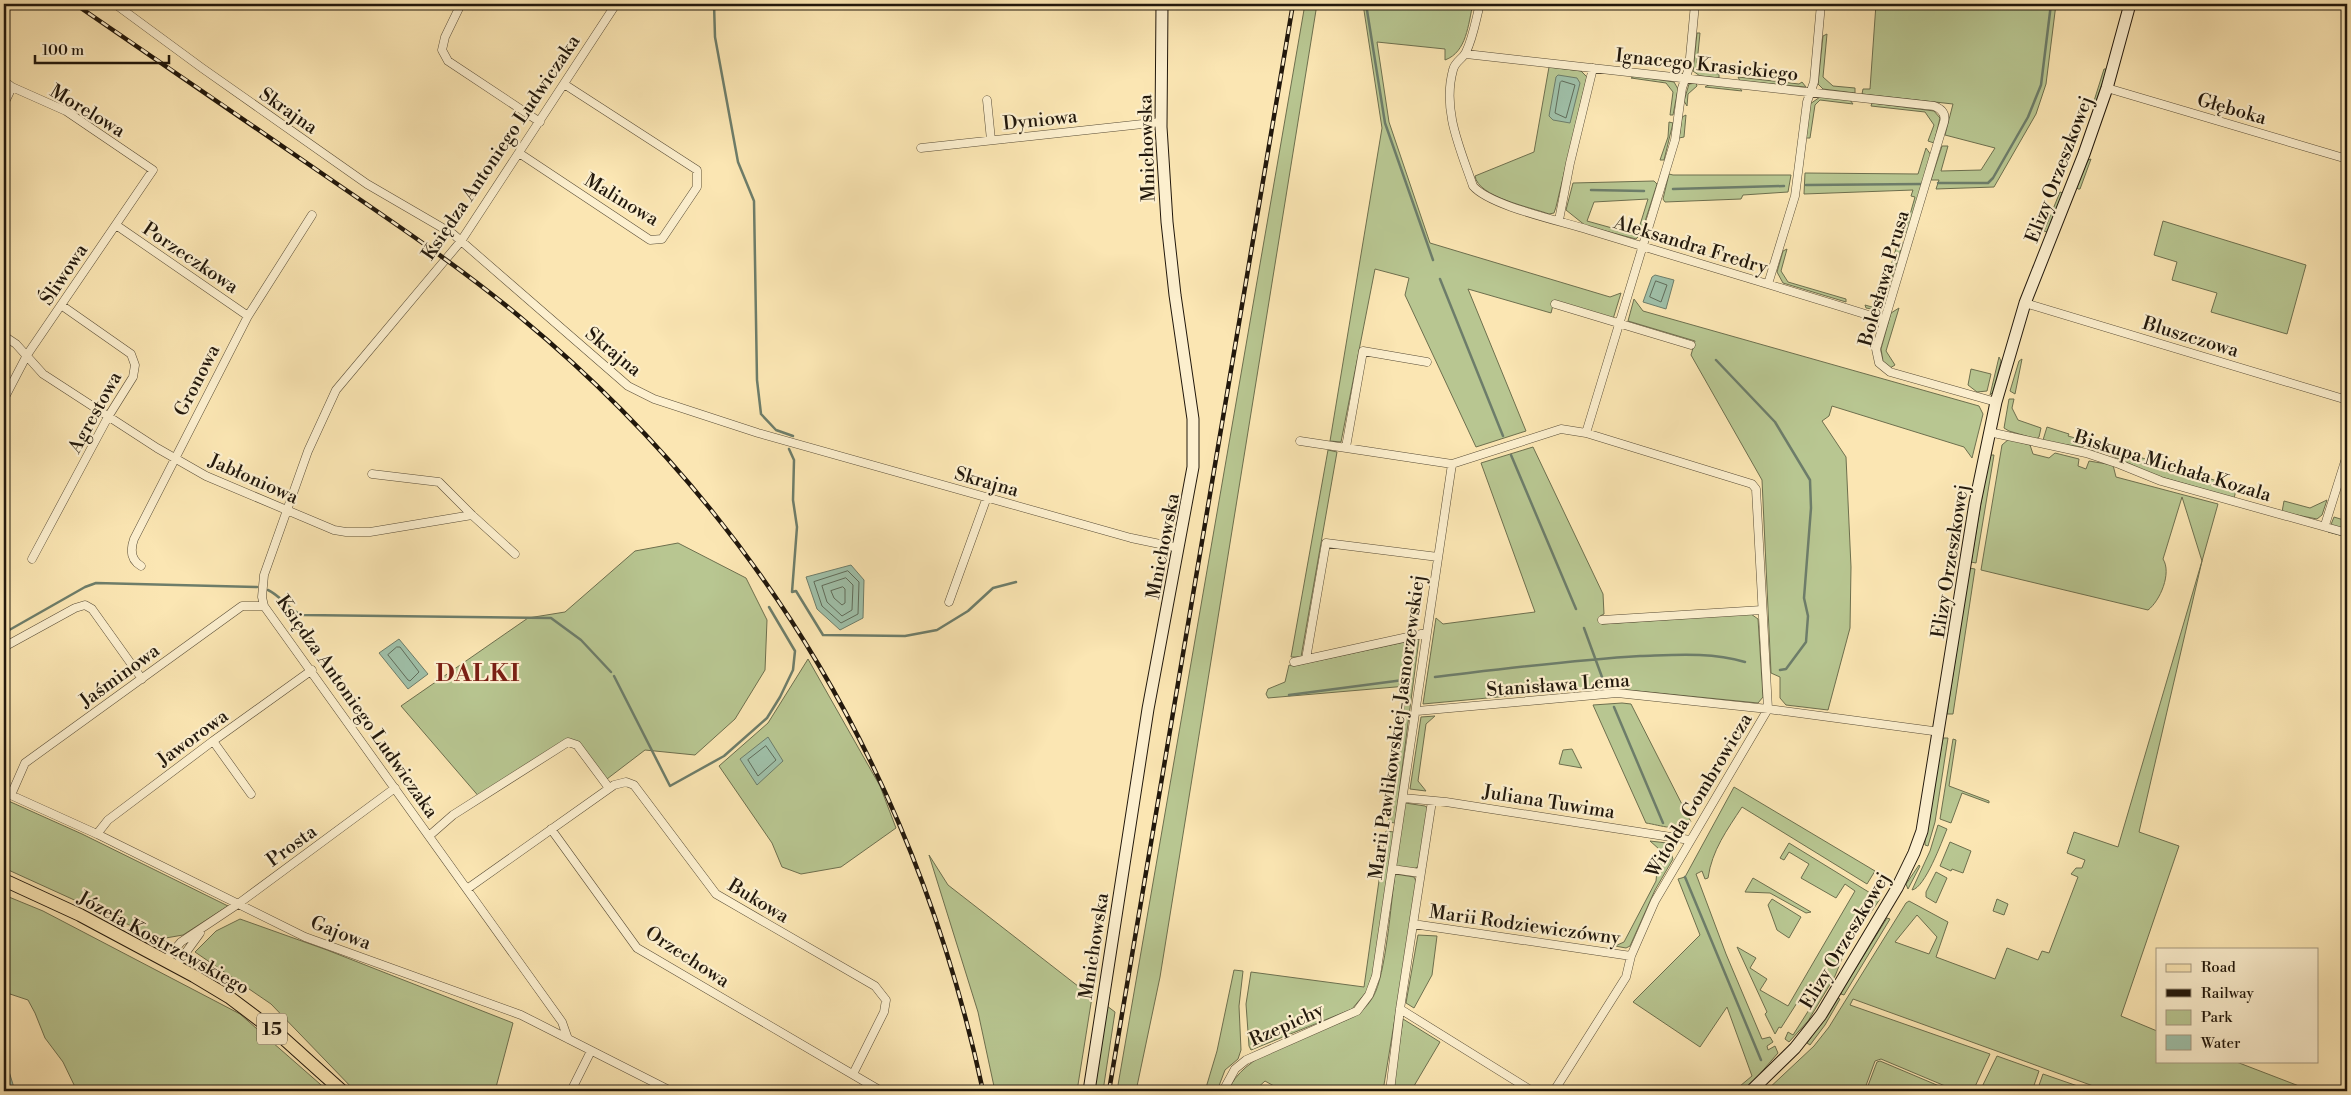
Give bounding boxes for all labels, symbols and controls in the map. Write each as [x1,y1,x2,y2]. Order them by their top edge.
street label: Księdza Antoniego Ludwiczaka [416,30,586,265]
scale bar [35,32,169,64]
text: 100 m [42,41,84,60]
street label: Ignacego Krasickiego [1614,43,1799,87]
street label: Morelowa [45,79,130,143]
street label: Skrajna [255,82,322,140]
street label: Głęboka [2194,88,2269,130]
street label: Elizy Orzeszkowej [2020,93,2098,246]
street label: Mnichowska [1133,94,1161,202]
street label: Dyniowa [1002,104,1079,136]
street label: Malinowa [580,168,663,232]
street label: Bolesława Prusa [1853,207,1915,350]
street label: Aleksandra Fredry [1610,210,1771,280]
street label: Porzeczkowa [138,217,243,299]
street label: Śliwowa [34,238,93,310]
street label: Bluszczowa [2139,311,2242,363]
street label: Skrajna [580,322,647,382]
street label: Gronowa [169,340,225,420]
street label: Agrestowa [62,367,127,458]
street label: Biskupa Michała Kozala [2070,424,2274,507]
street label: Jabłoniowa [204,448,302,509]
street label: Skrajna [952,461,1022,503]
street label: Elizy Orzeszkowej [1926,483,1974,640]
street label: Mnichowska [1141,491,1185,601]
street label: Marii Pawlikowskiej-Jasnorzewskiej [1364,573,1430,881]
street label: Księdza Antoniego Ludwiczaka [271,590,444,823]
street label: Jaśminowa [74,638,165,714]
district label: DALKI [435,659,521,689]
street label: Stanisława Lema [1486,668,1631,702]
street label: Jaworowa [151,704,233,772]
street label: Witolda Gombrowicza [1640,708,1758,883]
street label: Juliana Tuwima [1480,780,1617,824]
street label: Prosta [262,819,322,872]
street label: Elizy Orzeszkowej [1795,868,1895,1013]
street label: Bukowa [723,873,794,929]
street label: Józefa Kostrzewskiego [73,885,253,1000]
street label: Mnichowska [1074,891,1114,1001]
street label: Marii Rodziewiczówny [1428,900,1623,950]
street label: Gajowa [307,910,375,956]
street label: Orzechowa [641,921,734,993]
legend [2156,948,2318,1062]
text: Road [2201,958,2236,977]
text: Railway [2201,984,2255,1003]
street label: Rzepichy [1245,998,1328,1052]
text: Park [2201,1008,2233,1027]
road number: 15 [257,1014,287,1044]
text: Water [2200,1034,2241,1053]

